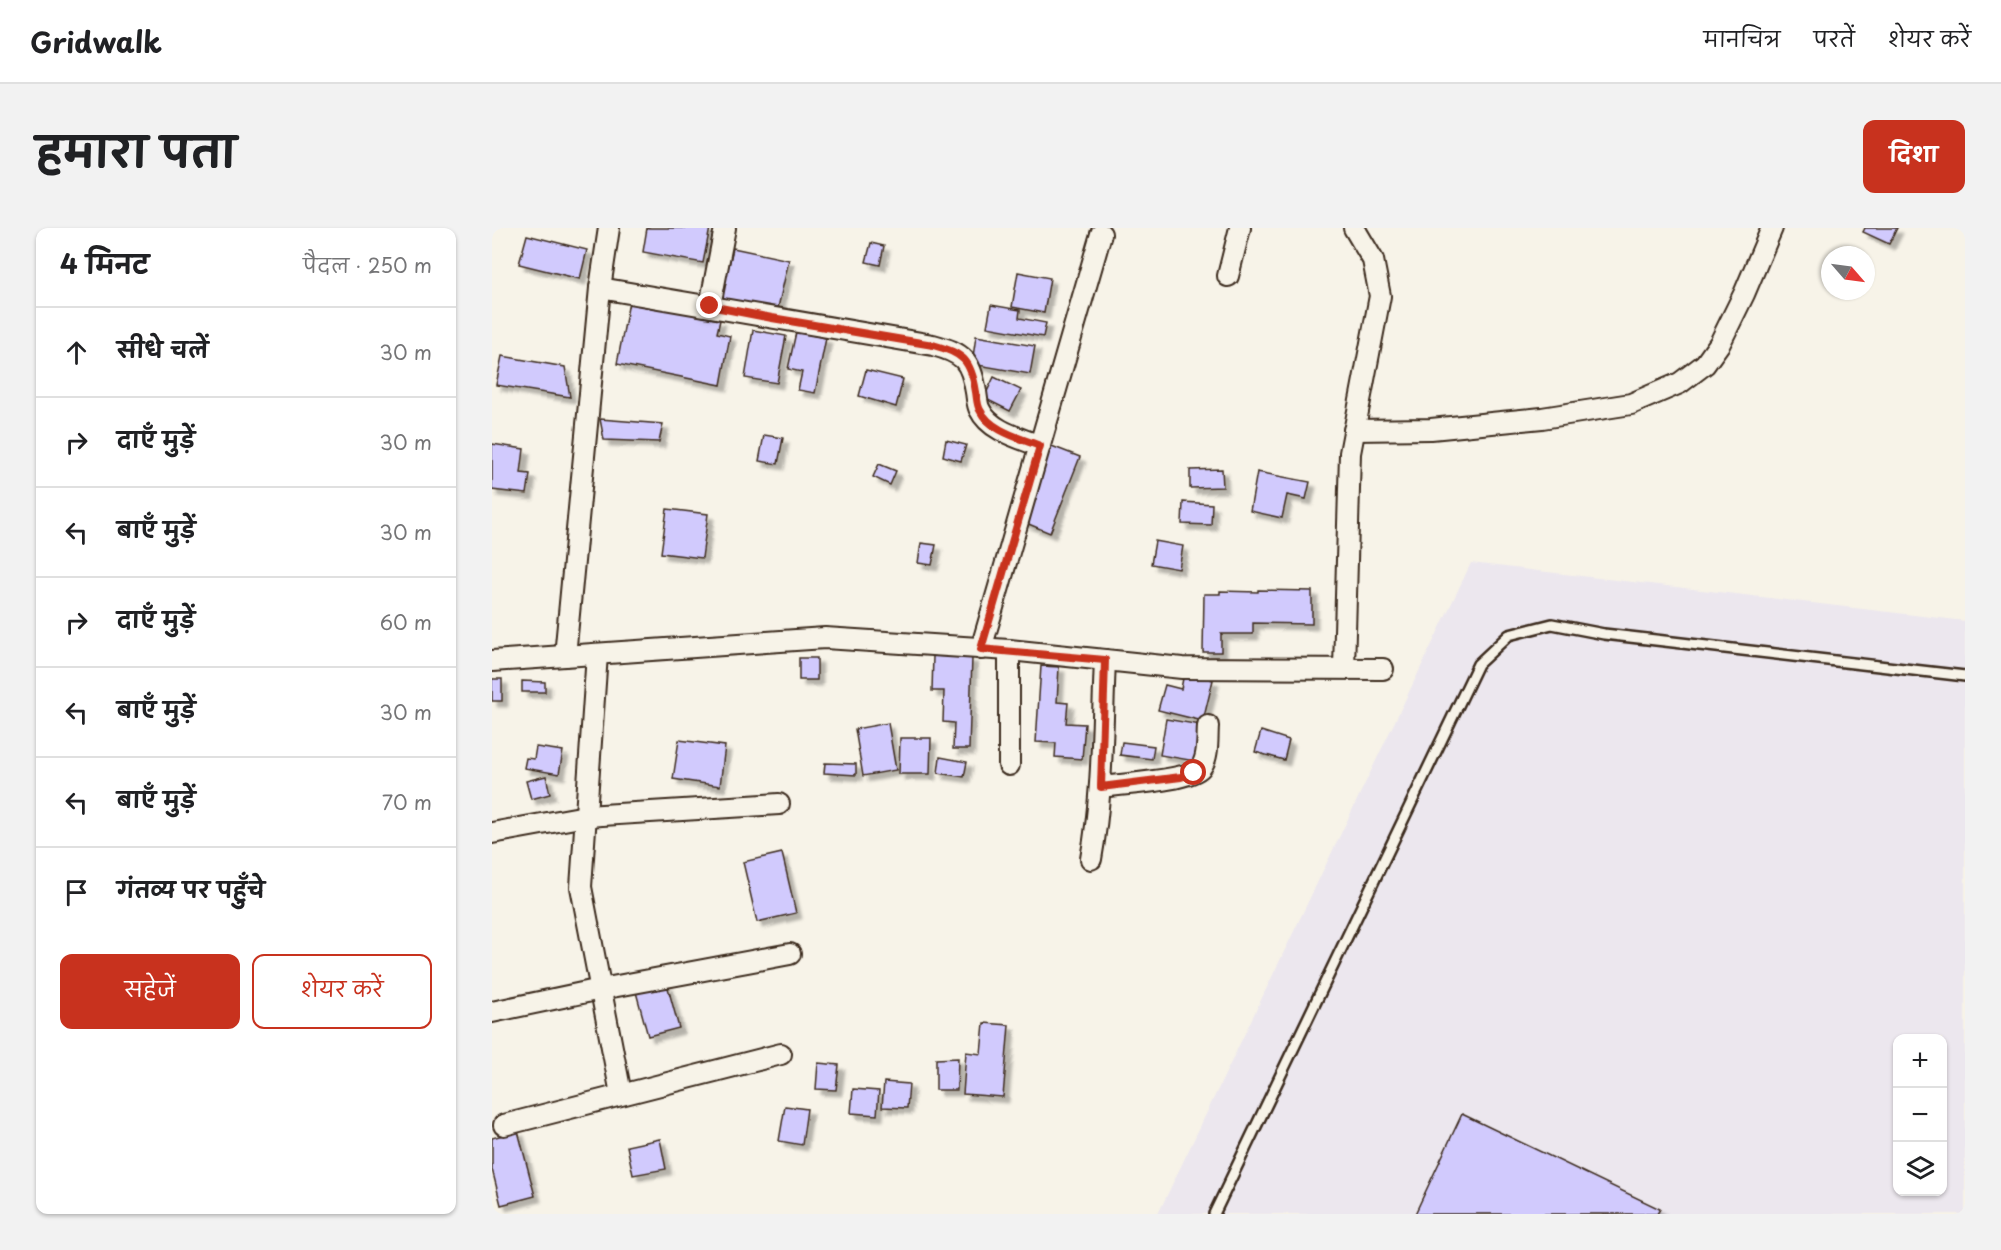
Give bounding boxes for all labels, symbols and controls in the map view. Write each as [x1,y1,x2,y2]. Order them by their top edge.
text: Gridwalk [30,20,162,63]
text: मानचित्र [1704,22,1781,54]
text: परतें [1814,22,1855,54]
text: शेयर करें [1888,22,1971,54]
text: हमारा पता [36,118,236,181]
button: दिशा [1863,120,1965,193]
text: 4 मिनट [60,244,149,283]
north arrow [1821,246,1875,300]
text: पैदल · 250 m [303,250,432,280]
route end [696,292,722,318]
text: सीधे चलें [117,332,209,365]
icon: ahead [60,336,93,369]
text: 30 m [379,337,432,367]
text: दाएँ मुड़ें [117,422,195,455]
icon: right [60,426,93,459]
text: 30 m [379,427,432,457]
text: बाएँ मुड़ें [117,512,196,545]
icon: left [60,516,93,549]
text: 30 m [379,517,432,547]
text: दाएँ मुड़ें [117,602,195,635]
icon: right [60,606,93,639]
text: 60 m [380,607,432,637]
text: बाएँ मुड़ें [117,692,196,725]
icon: left [60,696,93,729]
text: 30 m [379,697,432,727]
route start [1180,759,1206,785]
text: बाएँ मुड़ें [117,782,196,815]
icon: left [60,786,93,819]
text: 70 m [382,787,432,817]
text: गंतव्य पर पहुँचे [117,872,265,905]
icon: arrive [60,876,93,909]
button: सहेजें [60,954,240,1029]
button: शेयर करें [252,954,432,1029]
map controls [1893,1034,1947,1196]
button: + [1893,1034,1947,1088]
button: − [1893,1088,1947,1142]
button: layers [1893,1142,1947,1196]

